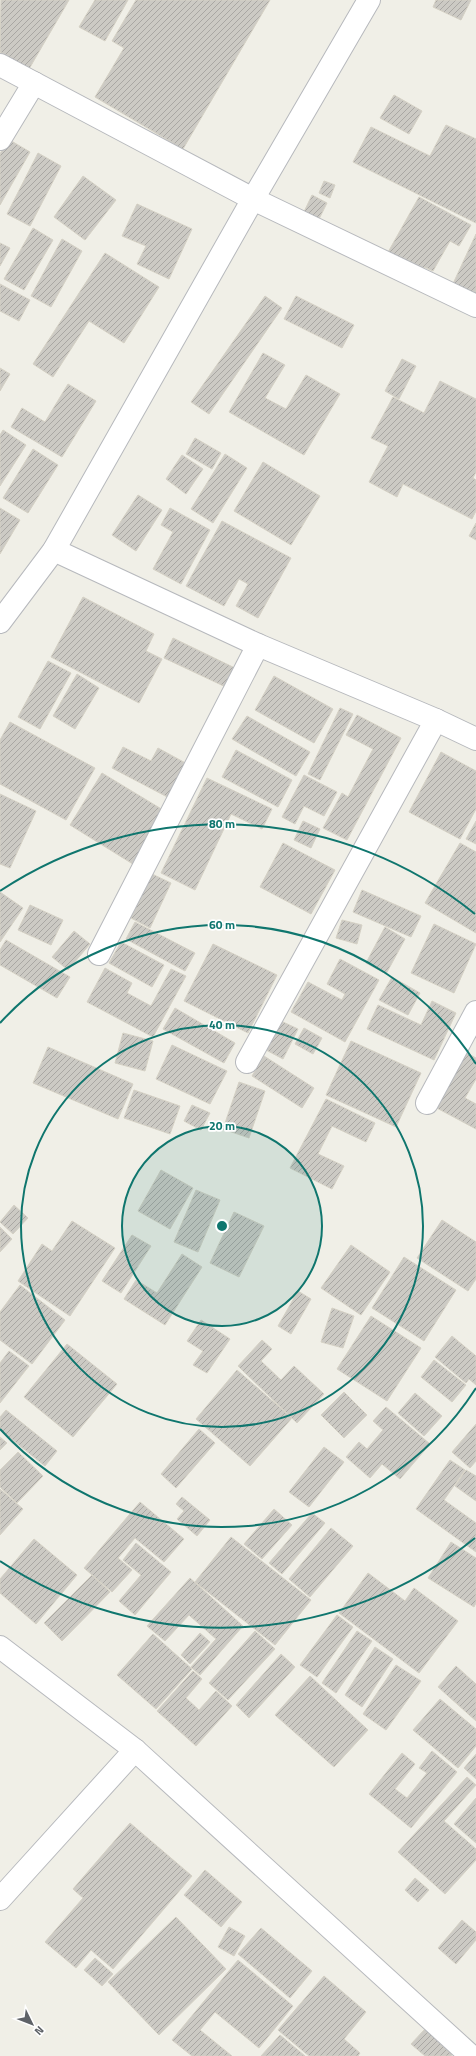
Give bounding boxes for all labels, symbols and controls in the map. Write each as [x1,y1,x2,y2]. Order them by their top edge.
text: 80 m [209,814,235,833]
text: 60 m [209,915,235,934]
text: 40 m [209,1015,235,1034]
text: 20 m [209,1116,235,1135]
centre of rings [215,1219,229,1233]
north arrow [12,2004,52,2044]
text: N [31,2023,48,2039]

